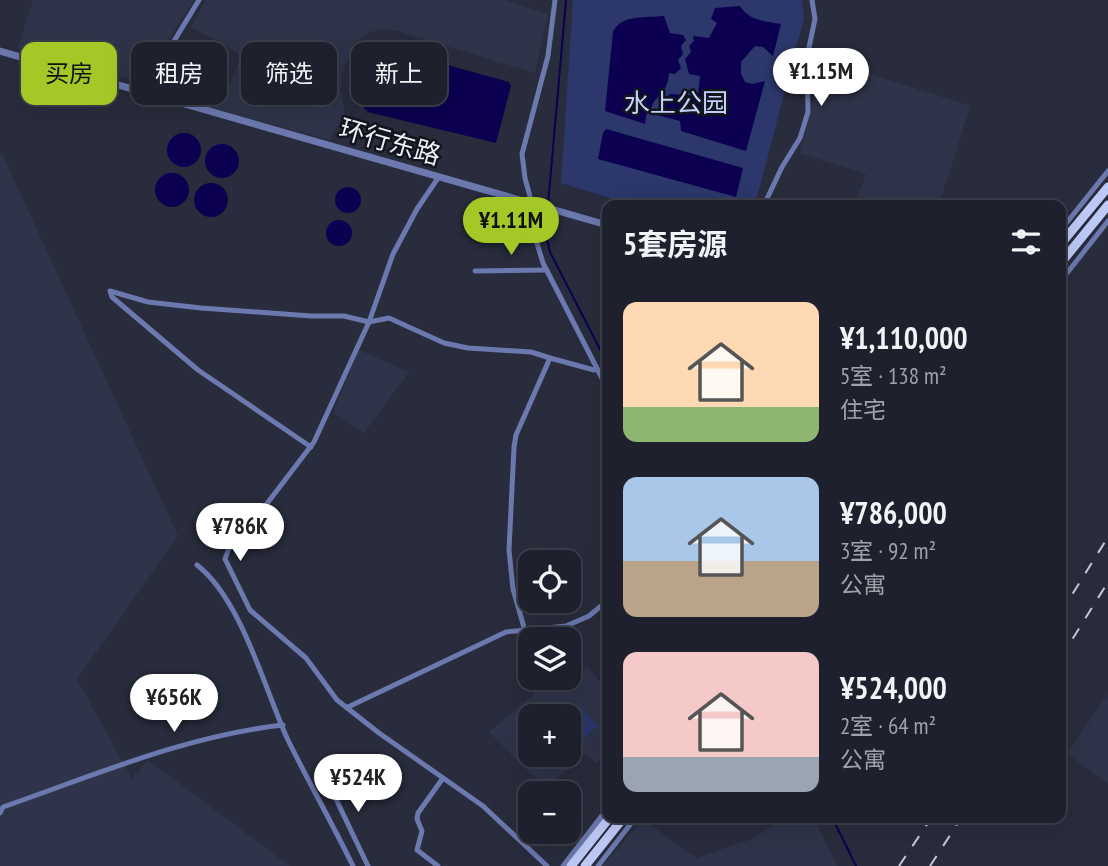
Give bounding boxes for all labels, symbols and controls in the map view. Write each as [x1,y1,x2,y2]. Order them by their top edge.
chip: 买房 [21,42,117,105]
chip: 租房 [131,42,227,105]
chip: 筛选 [241,42,337,105]
chip: 新上 [351,42,447,105]
pin: ¥1.15M [764,48,878,108]
text: ¥1.15M [789,56,853,85]
park label: 水上公园 [624,86,728,119]
street label: 环行东路 [336,111,445,172]
pin: ¥1.11M [454,198,568,257]
text: ¥1.11M [479,205,543,234]
icon: filters [1007,223,1045,261]
text: 5套房源 [623,224,727,263]
text: ¥1,110,000 [840,318,968,357]
icon: home [679,330,763,414]
text: 5室 · 138 m² [840,361,947,390]
text: 住宅 [840,395,886,424]
text: ¥786,000 [840,493,947,532]
pin: ¥786K [191,504,289,563]
icon: home [679,505,763,589]
text: ¥786K [212,511,268,540]
text: 3室 · 92 m² [840,536,936,565]
map controls [518,550,581,844]
button: locate [518,550,581,613]
text: 公寓 [840,570,886,599]
button: layers [518,627,581,690]
text: ¥524,000 [840,668,947,707]
pin: ¥656K [125,674,223,734]
icon: home [679,680,763,764]
text: ¥656K [146,682,202,711]
button: + [518,704,581,767]
text: 2室 · 64 m² [840,711,936,740]
text: 公寓 [840,745,886,774]
pin: ¥524K [309,754,407,814]
text: ¥524K [330,762,386,791]
button: − [518,781,581,844]

